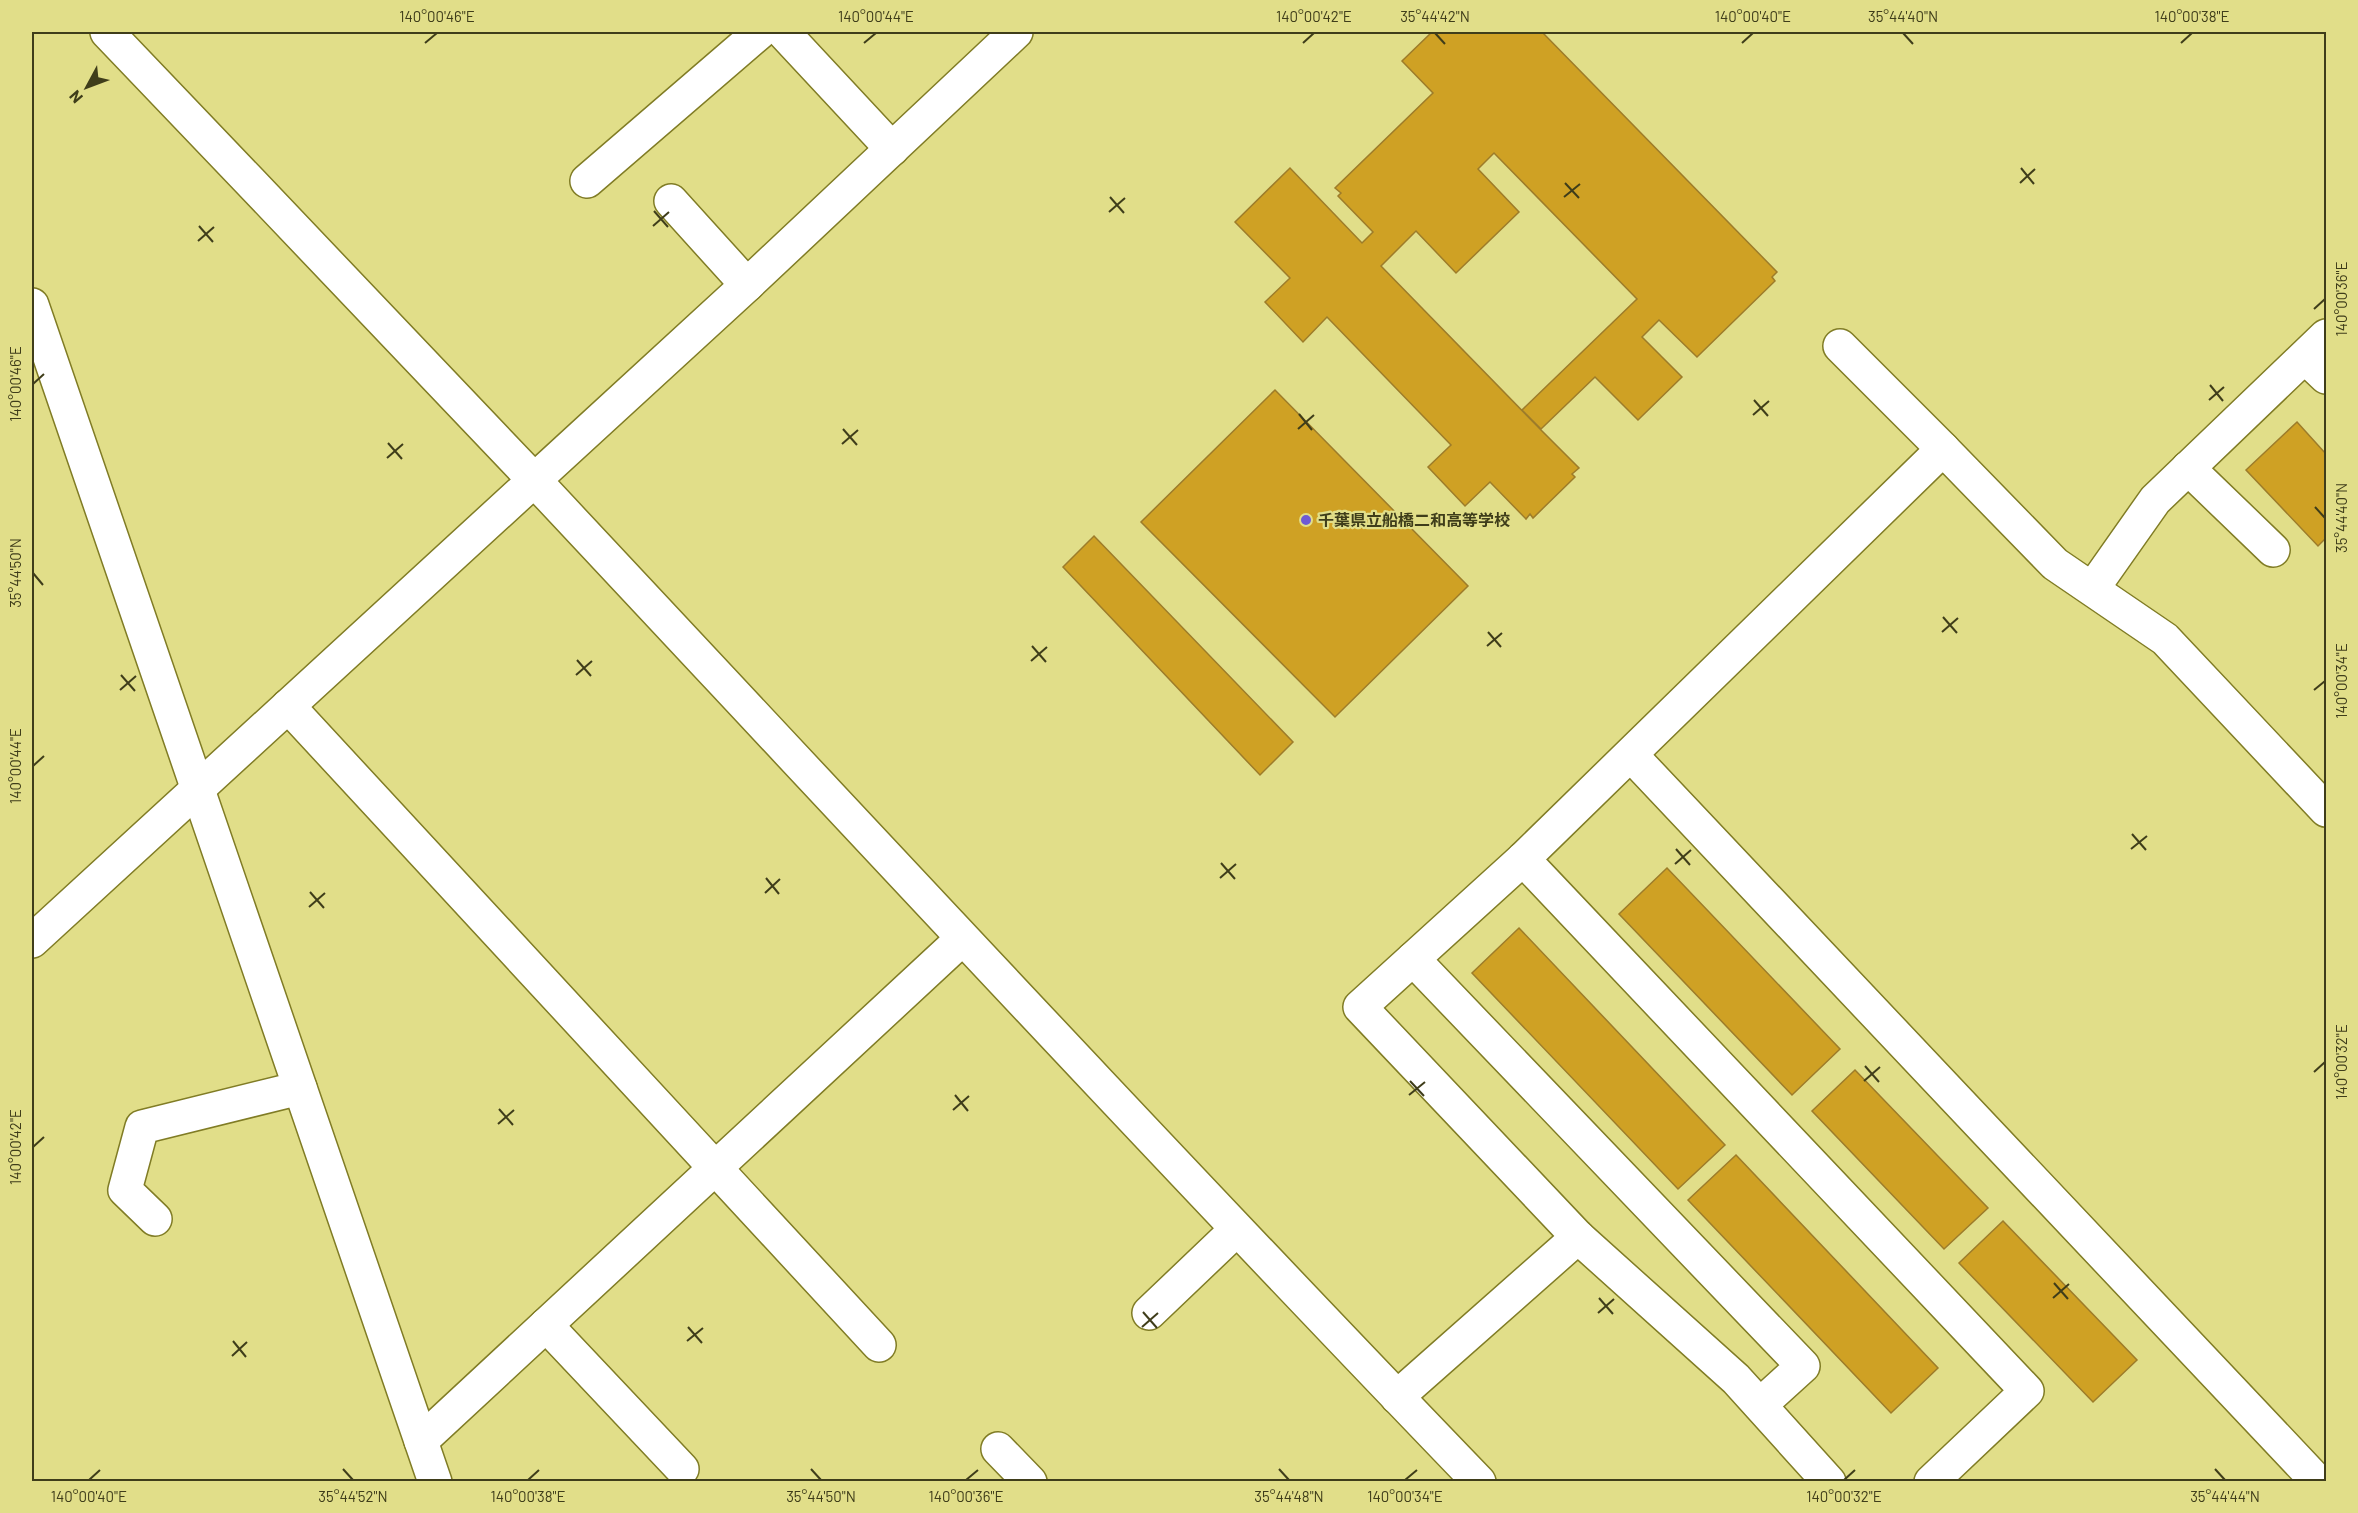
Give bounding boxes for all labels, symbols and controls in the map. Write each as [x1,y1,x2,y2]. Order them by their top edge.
text: 140°00'46"E [399,7,475,25]
text: 140°00'44"E [838,7,914,25]
text: 140°00'42"E [1276,7,1352,25]
text: 35°44'42"N [1400,7,1470,25]
text: 140°00'40"E [1715,7,1791,25]
text: 35°44'40"N [1868,7,1938,25]
text: 140°00'38"E [2154,7,2230,25]
north arrow [57,57,117,117]
text: N [65,87,86,107]
text: 140°00'36"E [2332,261,2350,337]
text: 140°00'46"E [6,346,24,422]
text: 35°44'40"N [2332,483,2350,553]
place label: 千葉県立船橋二和高等学校 [1318,510,1510,529]
marker: 千葉県立船橋二和高等学校 [1299,513,1313,527]
text: 35°44'50"N [6,538,24,608]
text: 140°00'34"E [2332,643,2350,719]
text: 140°00'44"E [6,728,24,804]
text: 140°00'32"E [2332,1024,2350,1100]
text: 140°00'42"E [6,1109,24,1185]
text: 140°00'40"E [51,1487,127,1505]
text: 35°44'52"N [318,1487,388,1505]
text: 140°00'38"E [490,1487,566,1505]
text: 35°44'50"N [786,1487,856,1505]
text: 140°00'36"E [928,1487,1004,1505]
text: 35°44'48"N [1254,1487,1324,1505]
text: 140°00'34"E [1367,1487,1443,1505]
text: 140°00'32"E [1806,1487,1882,1505]
text: 35°44'44"N [2190,1487,2260,1505]

